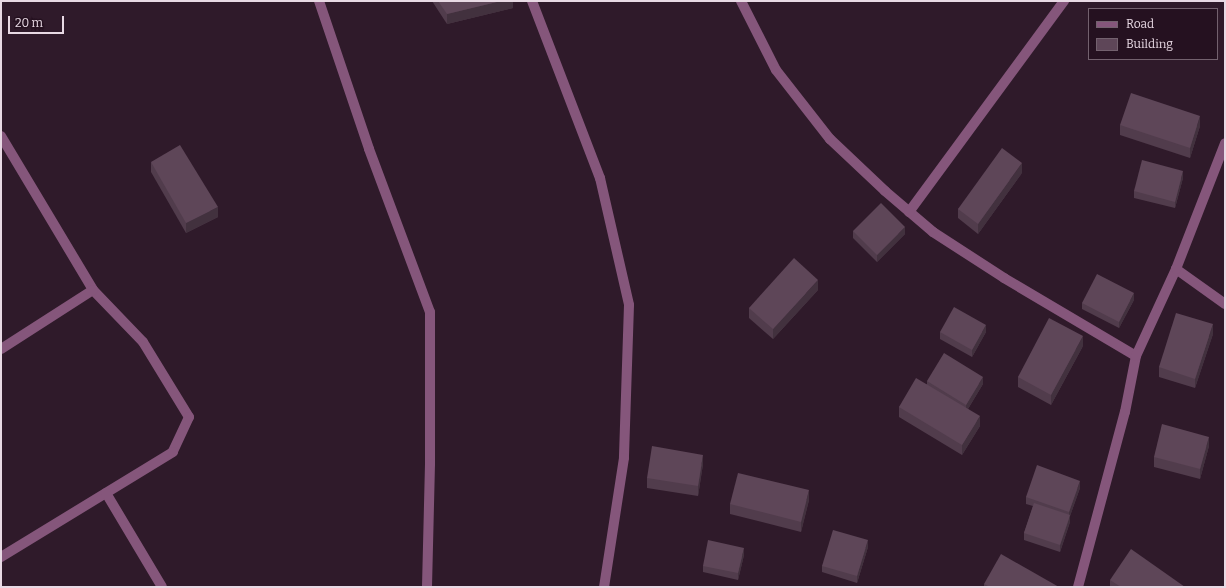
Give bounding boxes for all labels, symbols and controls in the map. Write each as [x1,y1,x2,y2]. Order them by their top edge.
scale bar [10,8,66,34]
legend [1088,8,1218,60]
text: 20 m [15,16,43,30]
text: Road [1126,17,1154,31]
text: Building [1126,37,1173,51]

